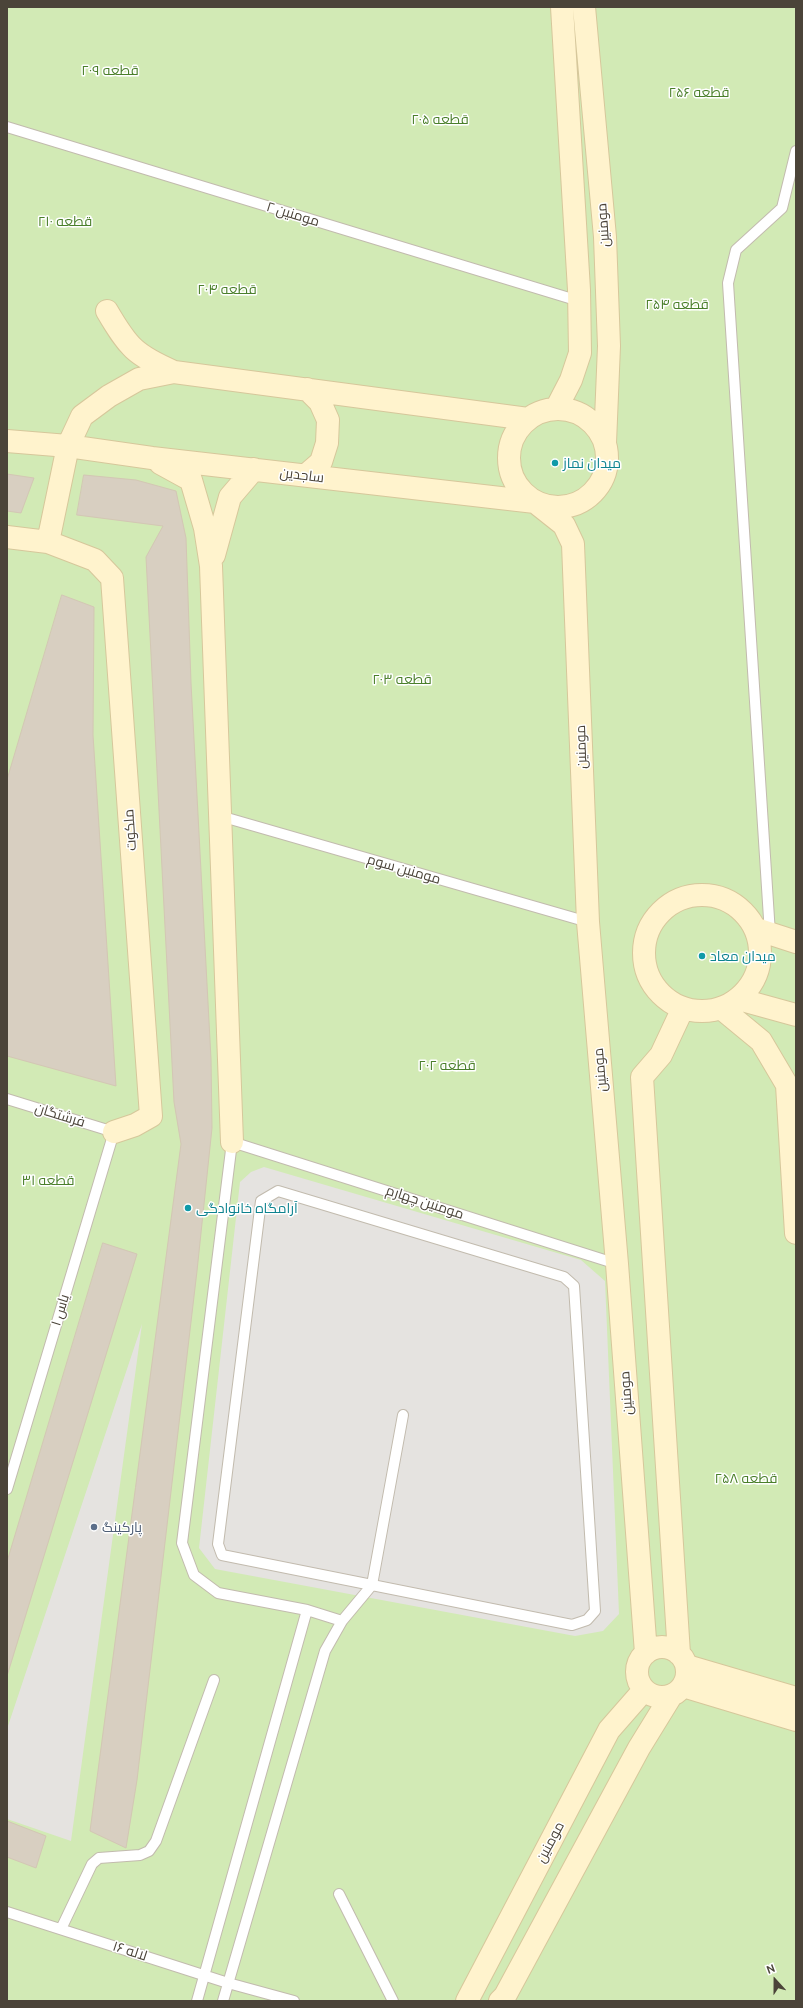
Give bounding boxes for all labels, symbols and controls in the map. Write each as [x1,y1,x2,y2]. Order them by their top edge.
park label: قطعه ۲۰۹ [81,62,139,78]
park label: قطعه ۲۵۶ [669,84,729,100]
park label: قطعه ۲۰۵ [411,111,469,127]
street label: مومنین ۲ [264,198,322,230]
street label: مومنین [593,202,613,248]
park label: قطعه ۲۱۰ [38,213,92,229]
park label: قطعه ۲۰۴ [197,281,257,297]
park label: قطعه ۲۵۴ [645,296,709,312]
place label: میدان نماز [563,455,621,471]
marker: میدان نماز [550,458,560,468]
street label: ساجدین [279,464,325,486]
park label: قطعه ۲۰۳ [372,671,432,687]
street label: مومنین [572,725,590,769]
street label: ملکوت [120,809,140,851]
street label: مومنین سوم [365,850,443,888]
place label: میدان معاد [710,948,776,964]
marker: میدان معاد [697,951,707,961]
street label: مومنین [590,1047,610,1093]
park label: قطعه ۲۰۲ [418,1057,476,1073]
street label: فرشتگان [33,1099,87,1131]
park label: قطعه ۳۱ [22,1172,74,1188]
street label: مومنین چهارم [384,1182,466,1222]
place label: آرامگاه خانوادگی [196,1200,298,1216]
marker: آرامگاه خانوادگی [183,1203,193,1213]
street label: یاس ۱ [47,1292,73,1328]
street label: مومنین [616,1370,636,1416]
park label: قطعه ۲۵۸ [715,1470,777,1486]
place label: پارکینگ [102,1519,142,1535]
marker: پارکینگ [89,1522,99,1532]
street label: مومنین [532,1819,568,1865]
street label: لاله ۱۶ [111,1938,149,1964]
north arrow [755,1960,795,2000]
text: N [765,1962,777,1976]

